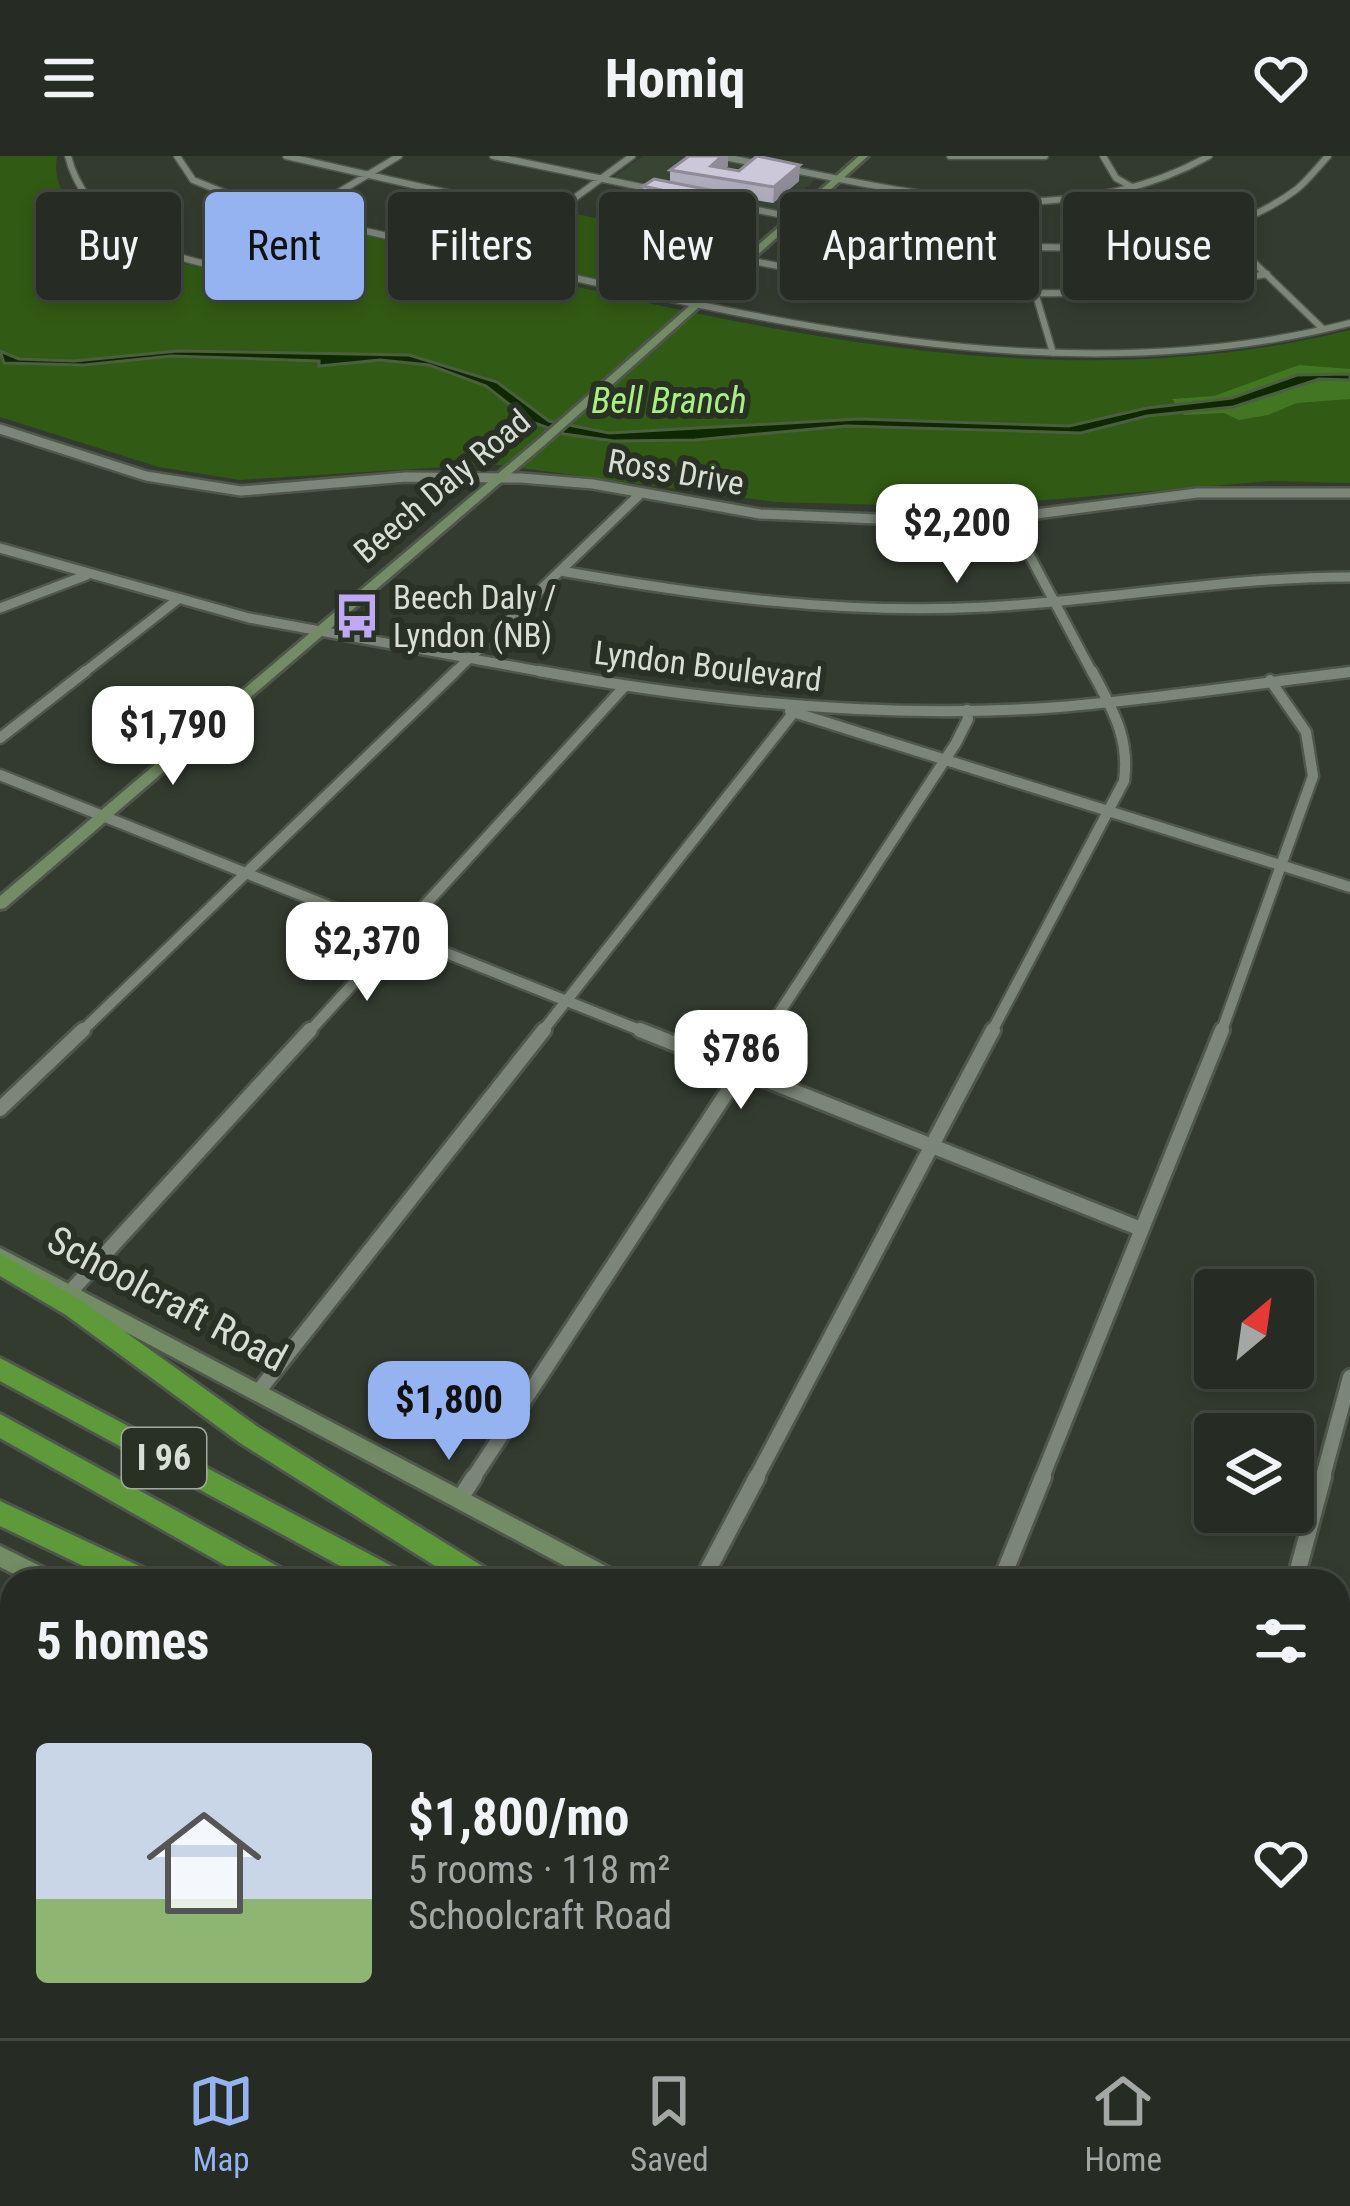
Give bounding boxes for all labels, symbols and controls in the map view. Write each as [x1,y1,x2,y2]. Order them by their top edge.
icon: menu [36,45,102,111]
icon: heart [1248,45,1314,111]
text: Homiq [605,47,745,110]
chip: Buy [36,192,181,300]
chip: Rent [205,192,364,300]
chip: Filters [388,192,575,300]
chip: New [599,192,756,300]
chip: Apartment [780,192,1039,300]
chip: House [1063,192,1254,300]
water label: Bell Branch [591,380,747,422]
street label: Beech Daly Road [346,401,538,571]
street label: Ross Drive [605,441,747,503]
pin: $2,200 [859,484,1055,586]
text: $2,200 [903,500,1011,546]
place label: Beech Daly / Lyndon (NB) [393,578,557,655]
bus stop icon: Beech Daly / Lyndon (NB) [332,591,382,641]
street label: Lyndon Boulevard [592,633,824,699]
pin: $1,790 [75,686,271,788]
text: $1,790 [119,702,227,748]
pin: $2,370 [269,902,465,1004]
text: $2,370 [313,918,421,964]
pin: $786 [670,1010,812,1112]
text: $786 [702,1026,780,1072]
street label: Schoolcraft Road [40,1217,294,1381]
north arrow [1194,1269,1314,1389]
map controls [1194,1269,1314,1533]
pin: $1,800 [351,1361,547,1463]
text: $1,800 [395,1377,503,1423]
button: layers [1194,1413,1314,1533]
road number: I 96 [122,1428,206,1488]
icon: filters [1248,1608,1314,1674]
text: 5 homes [36,1612,209,1671]
text: $1,800/mo [408,1788,629,1847]
icon: home [132,1791,276,1935]
icon: heart [1248,1830,1314,1896]
text: 5 rooms · 118 m² [408,1847,670,1893]
text: Schoolcraft Road [408,1893,672,1939]
tab: Map [188,2068,254,2179]
tab: Saved [630,2068,709,2179]
tab: Home [1085,2068,1162,2179]

